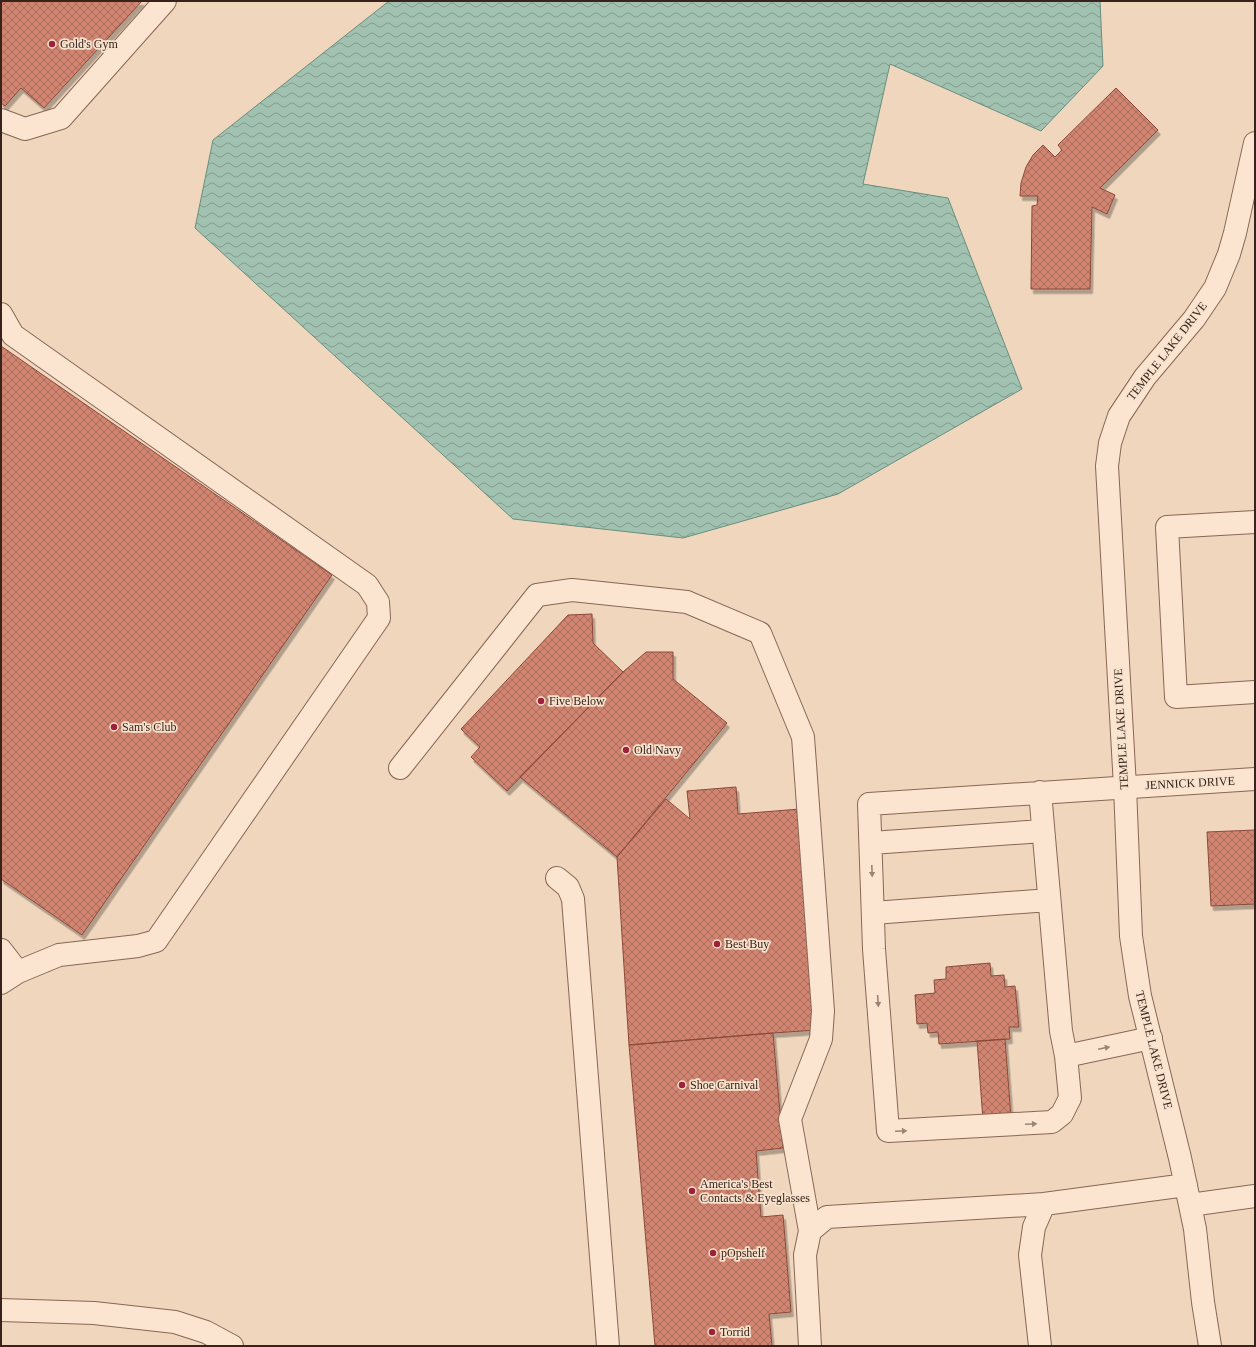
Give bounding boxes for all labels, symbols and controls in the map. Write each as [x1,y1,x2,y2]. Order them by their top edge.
place label: Gold's Gym [60,37,118,51]
marker: Gold's Gym [47,39,57,49]
street label: TEMPLE LAKE DRIVE [1124,299,1210,403]
street label: TEMPLE LAKE DRIVE [1111,668,1131,790]
place label: Five Below [549,694,605,708]
marker: Five Below [536,696,546,706]
place label: Sam's Club [122,720,177,734]
marker: Sam's Club [109,722,119,732]
place label: Old Navy [634,743,681,757]
marker: Old Navy [621,745,631,755]
street label: JENNICK DRIVE [1145,774,1235,792]
one-way arrow [868,865,875,877]
place label: Best Buy [725,937,769,951]
marker: Best Buy [712,939,722,949]
street label: TEMPLE LAKE DRIVE [1133,989,1175,1111]
one-way arrow [875,995,881,1007]
one-way arrow [1098,1045,1111,1051]
place label: Shoe Carnival [690,1078,759,1092]
marker: Shoe Carnival [677,1080,687,1090]
one-way arrow [1025,1120,1037,1127]
one-way arrow [895,1127,907,1134]
place label: America's Best Contacts & Eyeglasses [700,1177,810,1205]
marker: America's Best Contacts & Eyeglasses [687,1186,697,1196]
place label: pOpshelf [721,1246,765,1260]
marker: pOpshelf [708,1248,718,1258]
place label: Torrid [720,1325,750,1339]
marker: Torrid [707,1327,717,1337]

